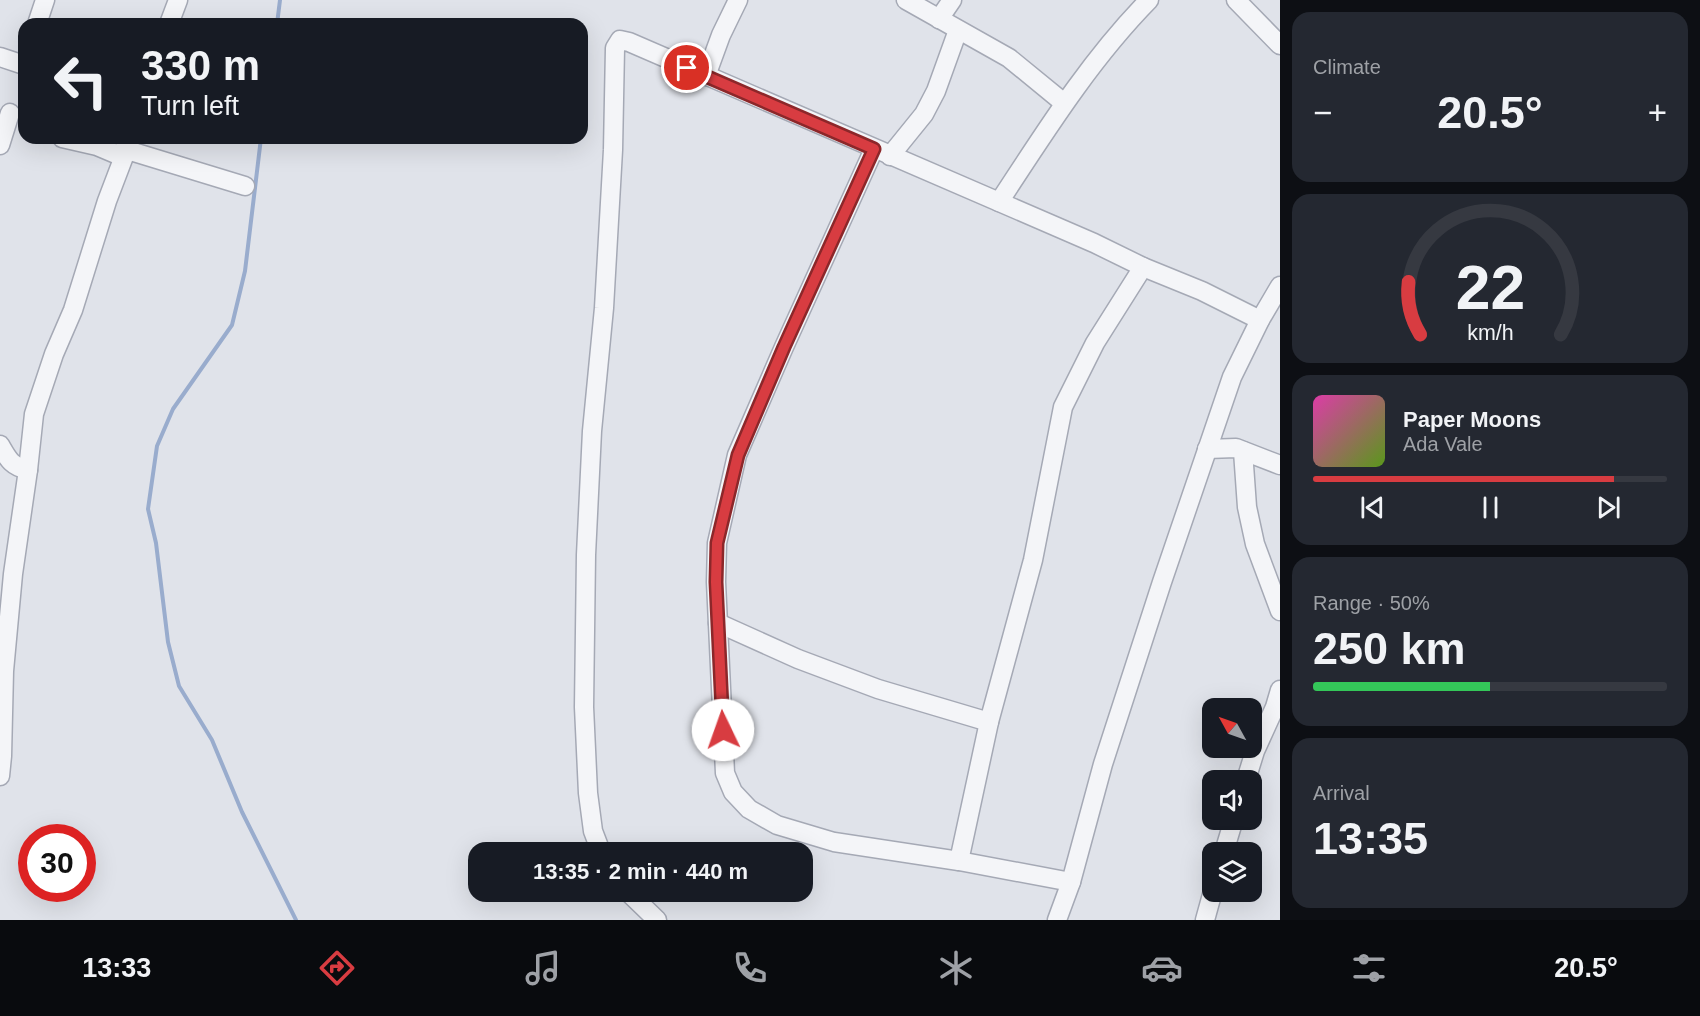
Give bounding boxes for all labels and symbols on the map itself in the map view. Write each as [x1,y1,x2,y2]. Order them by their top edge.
pin [661,42,712,93]
position arrow [691,698,755,762]
north arrow [1202,698,1262,758]
speed limit sign: 30 [18,824,96,902]

